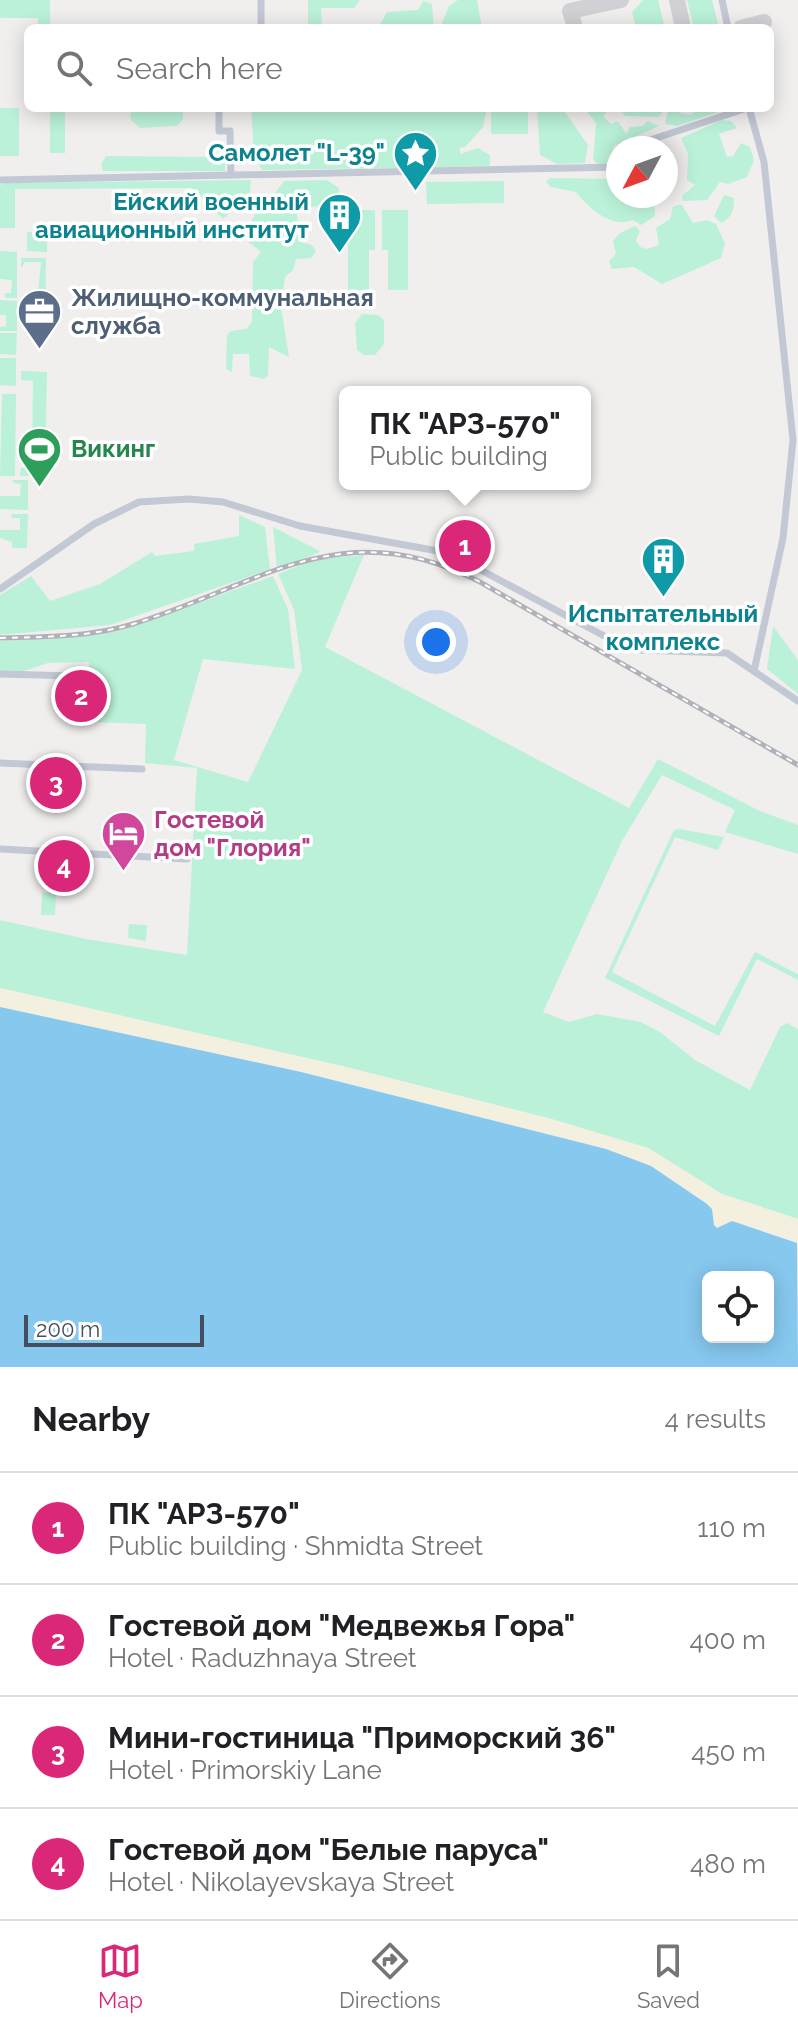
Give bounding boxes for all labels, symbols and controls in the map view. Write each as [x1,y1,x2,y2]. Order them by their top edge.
search box [24,24,774,112]
icon: search [52,46,96,90]
text: Search here [116,51,283,86]
place icon: Самолет "L-39" [392,129,440,192]
north arrow [606,136,678,208]
place label: Самолет "L-39" [208,138,385,167]
place label: Ейский военный авиационный институт [35,187,309,244]
building icon: Ейский военный авиационный институт [316,192,364,255]
place label: Жилищно-коммунальная служба [71,283,374,340]
office icon: Жилищно-коммунальная служба [16,288,64,351]
popup [339,386,591,490]
text: ПК "АРЗ-570" [369,406,561,441]
sports icon: Викинг [16,425,64,488]
place label: Викинг [71,434,155,463]
text: Public building [369,441,548,471]
pin: 1 [439,516,491,576]
building icon: Испытательный комплекс [639,536,687,599]
place label: Испытательный комплекс [568,599,758,656]
your location [416,622,456,662]
pin: 2 [55,666,107,726]
pin: 3 [30,753,82,813]
place label: Гостевой дом "Глория" [154,805,311,862]
hotel icon: Гостевой дом "Глория" [99,810,147,873]
pin: 4 [38,836,90,896]
map controls [702,1271,774,1343]
button: locate [702,1271,774,1343]
scale bar [24,1311,204,1347]
text: 200 m [36,1316,100,1342]
text: Nearby [32,1399,150,1439]
text: 4 results [665,1404,766,1434]
text: ПК "АРЗ-570" [108,1496,300,1531]
text: 1 [52,1513,64,1543]
text: 110 m [697,1513,766,1543]
text: Public building · Shmidta Street [108,1531,483,1561]
text: Гостевой дом "Медвежья Гора" [108,1608,575,1643]
text: 2 [51,1625,65,1655]
text: 400 m [689,1625,766,1655]
text: Hotel · Raduzhnaya Street [108,1643,417,1673]
text: Мини-гостиница "Приморский 36" [108,1720,616,1755]
text: 3 [51,1737,65,1767]
text: 450 m [691,1737,766,1767]
text: Hotel · Primorskiy Lane [108,1755,382,1785]
text: Гостевой дом "Белые паруса" [108,1832,549,1867]
text: 4 [51,1849,65,1879]
text: 480 m [690,1849,766,1879]
text: Hotel · Nikolayevskaya Street [108,1867,454,1897]
tab: Map [98,1939,143,2013]
tab: Directions [339,1939,441,2013]
tab: Saved [637,1939,700,2013]

